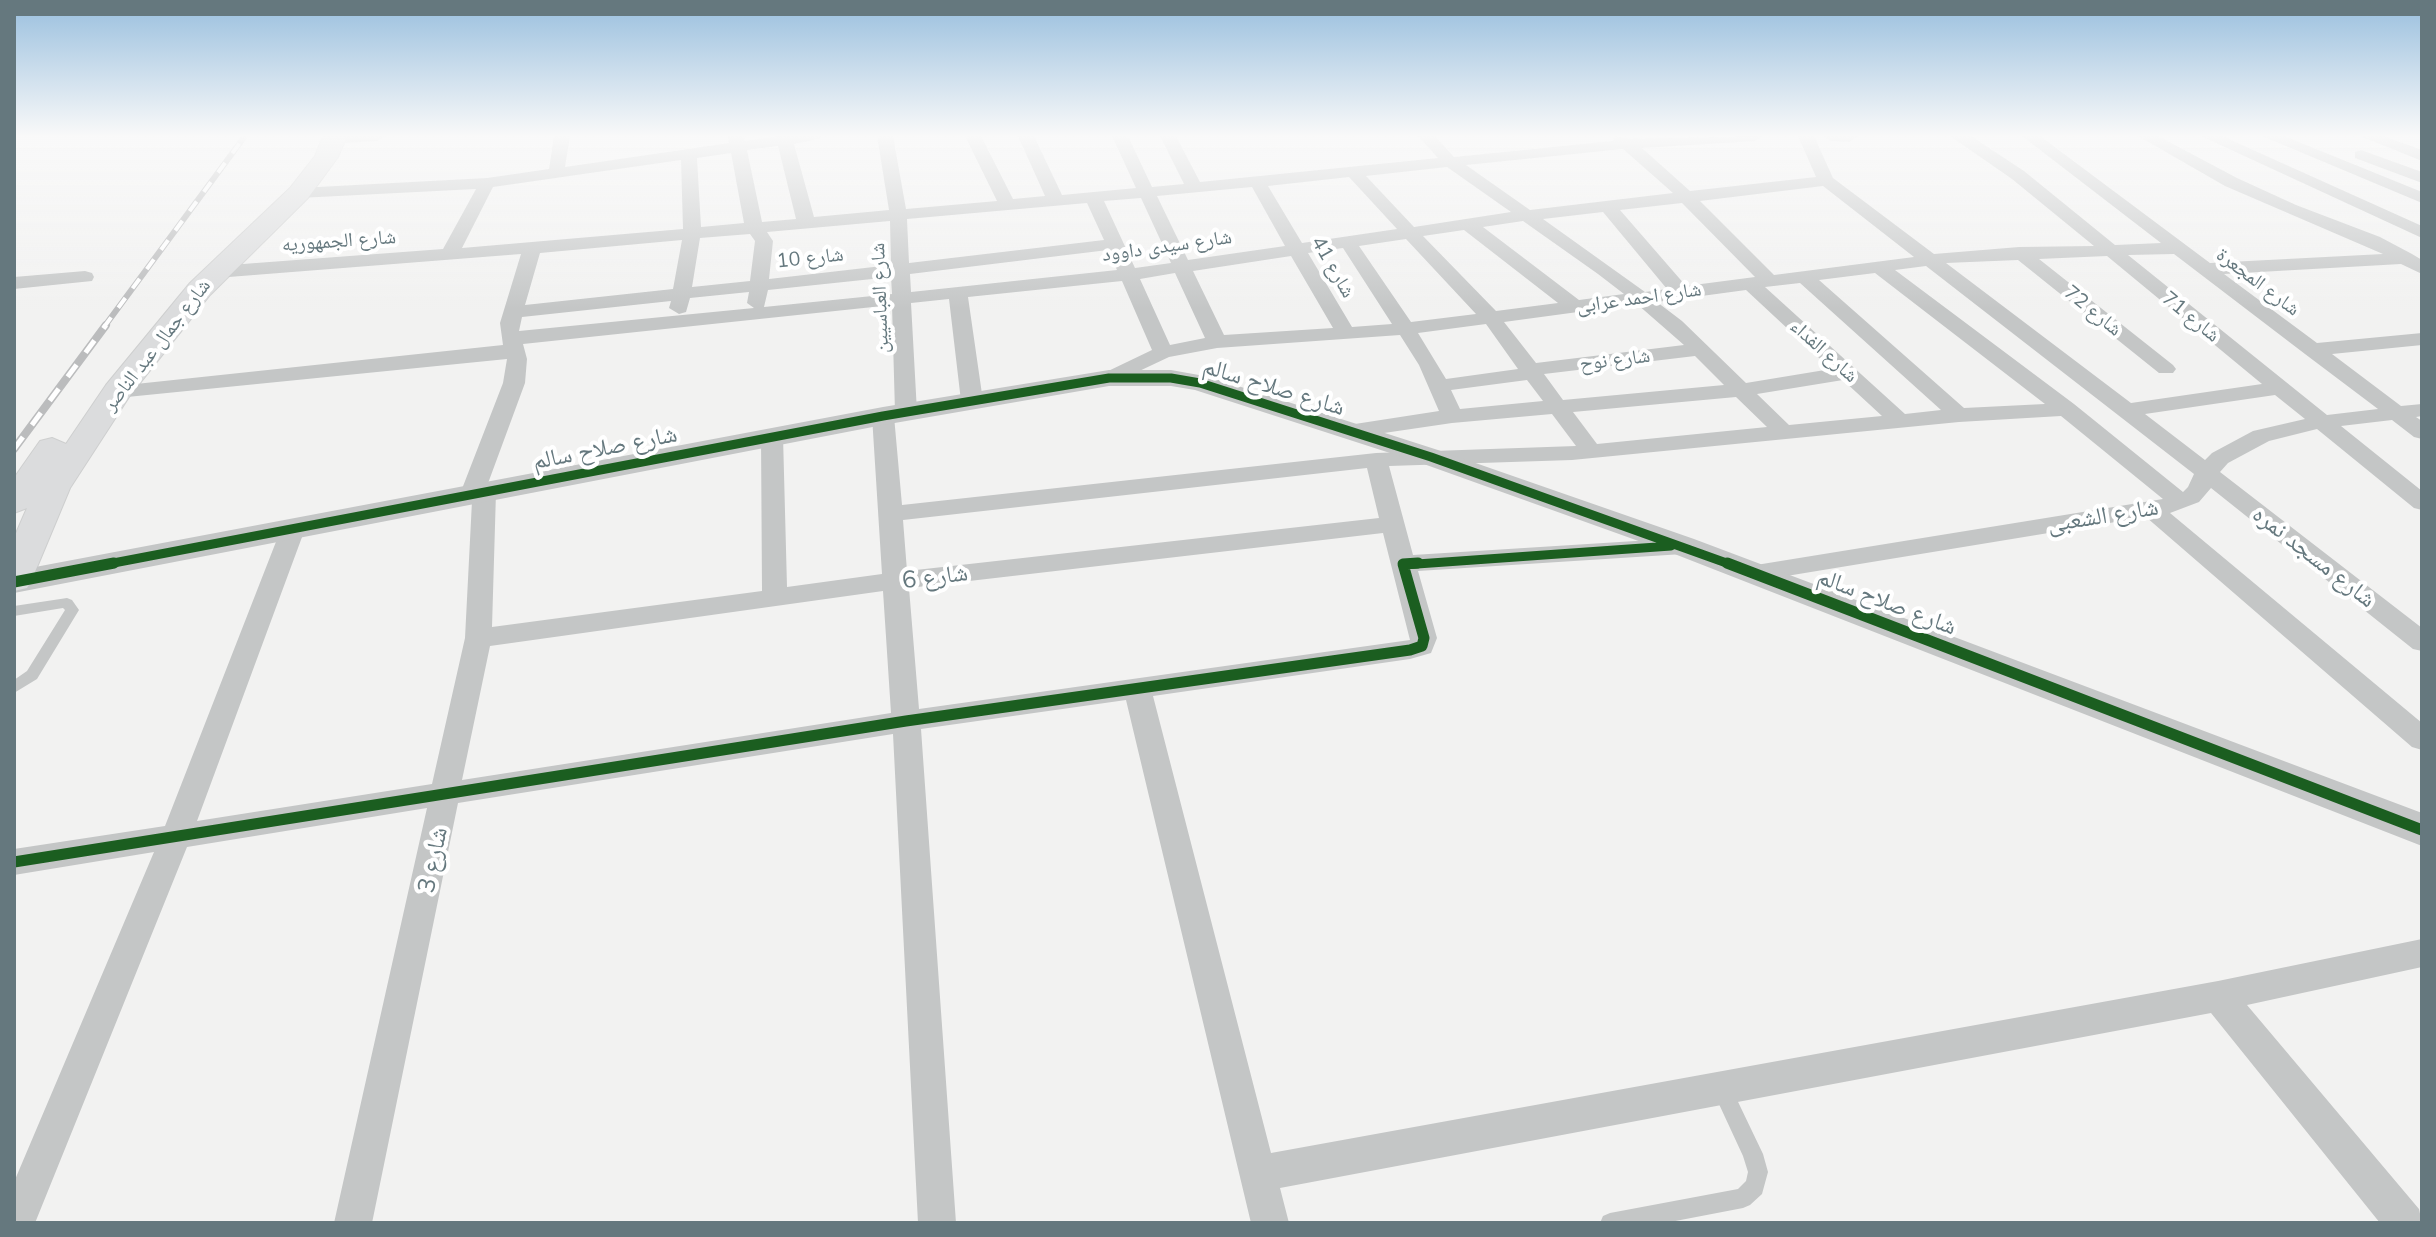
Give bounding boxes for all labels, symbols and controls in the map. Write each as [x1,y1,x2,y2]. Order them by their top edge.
street label: شارع الجمهوريه [281,225,397,257]
street label: شارع سيدى داوود [1101,225,1233,267]
street label: شارع 41 [1306,232,1360,302]
street label: شارع العباسيين [866,242,894,354]
street label: شارع 10 [775,243,845,273]
street label: شارع المجعرة [2212,243,2304,321]
street label: شارع جمال عبد الناصر [98,274,216,416]
street label: شارع احمد عرابى [1575,277,1703,319]
street label: شارع 72 [2059,281,2127,341]
street label: شارع 71 [2157,287,2225,347]
street label: شارع الفداء [1785,314,1863,388]
street label: شارع نوح [1578,344,1652,376]
street label: شارع صلاح سالم [1200,352,1348,422]
street label: شارع صلاح سالم [530,420,680,476]
street label: شارع الشعبى [2045,493,2161,539]
street label: شارع مسجد نمره [2247,500,2381,614]
street label: شارع 6 [900,559,970,595]
street label: شارع صلاح سالم [1813,562,1961,642]
street label: شارع 3 [412,825,454,895]

